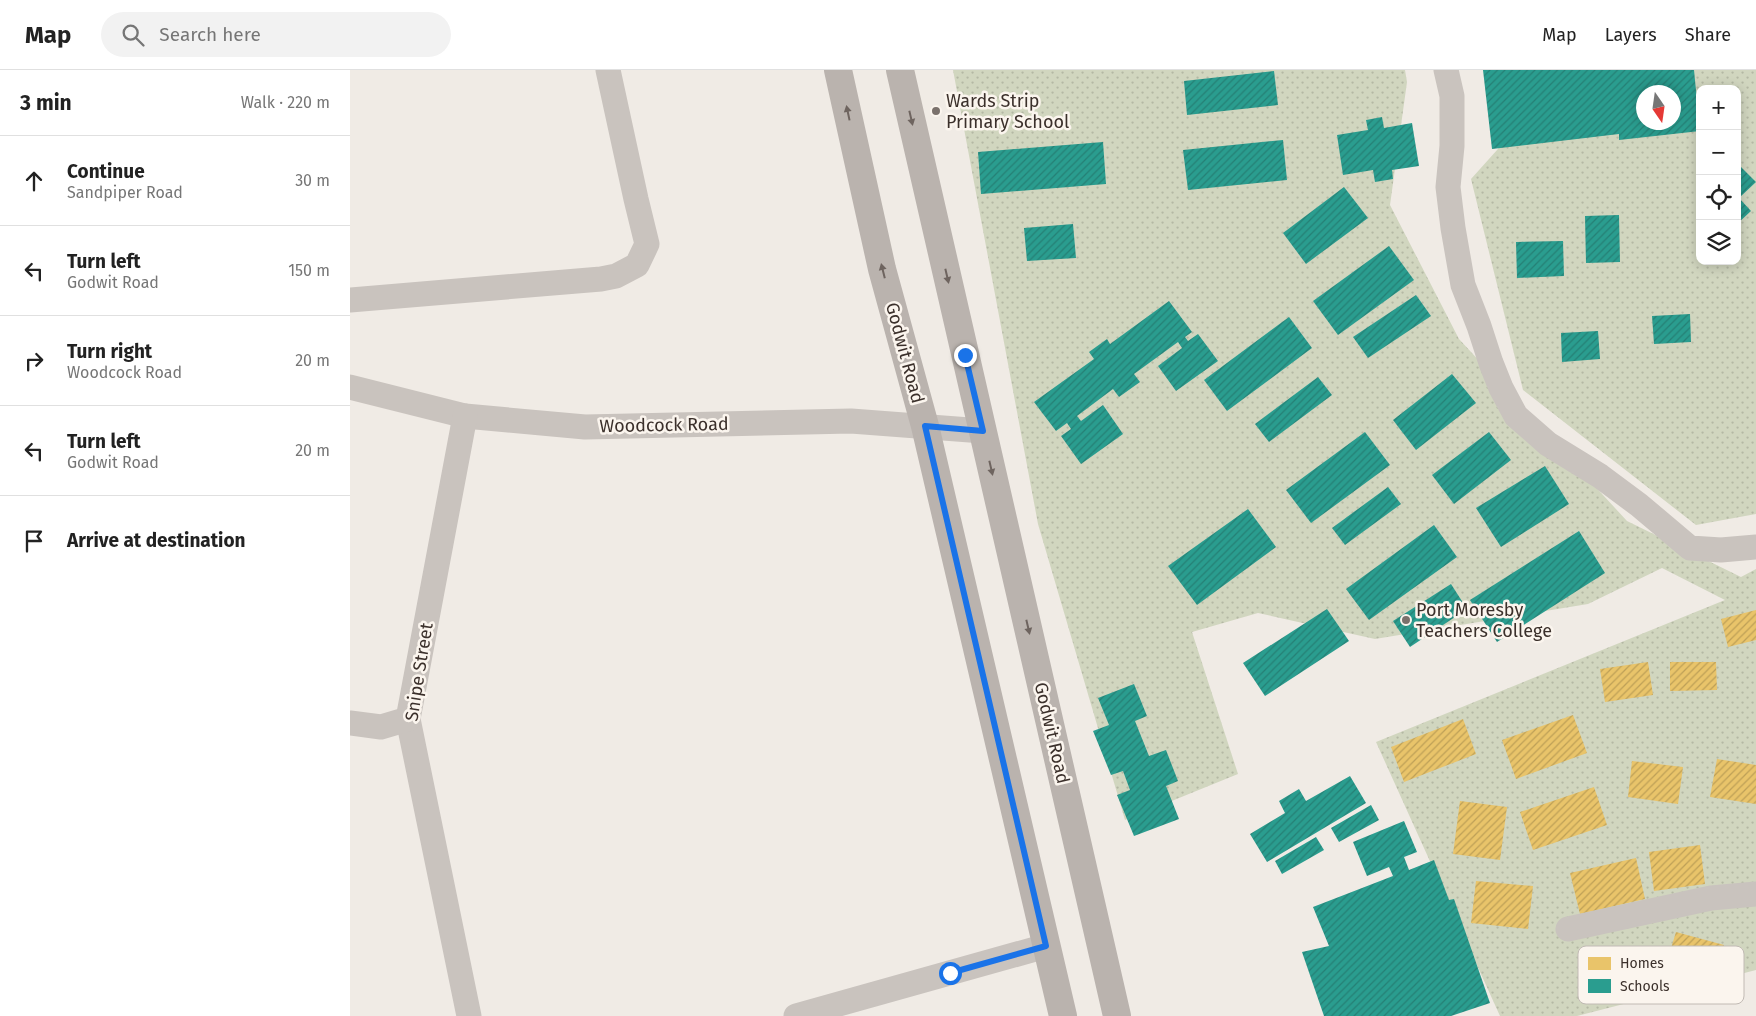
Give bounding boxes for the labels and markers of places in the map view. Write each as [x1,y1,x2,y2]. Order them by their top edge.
place label: Wards Strip Primary School [946,90,1069,133]
marker: Wards Strip Primary School [930,105,942,117]
place label: Port Moresby Teachers College [1416,599,1552,642]
marker: Port Moresby Teachers College [1400,614,1412,626]

